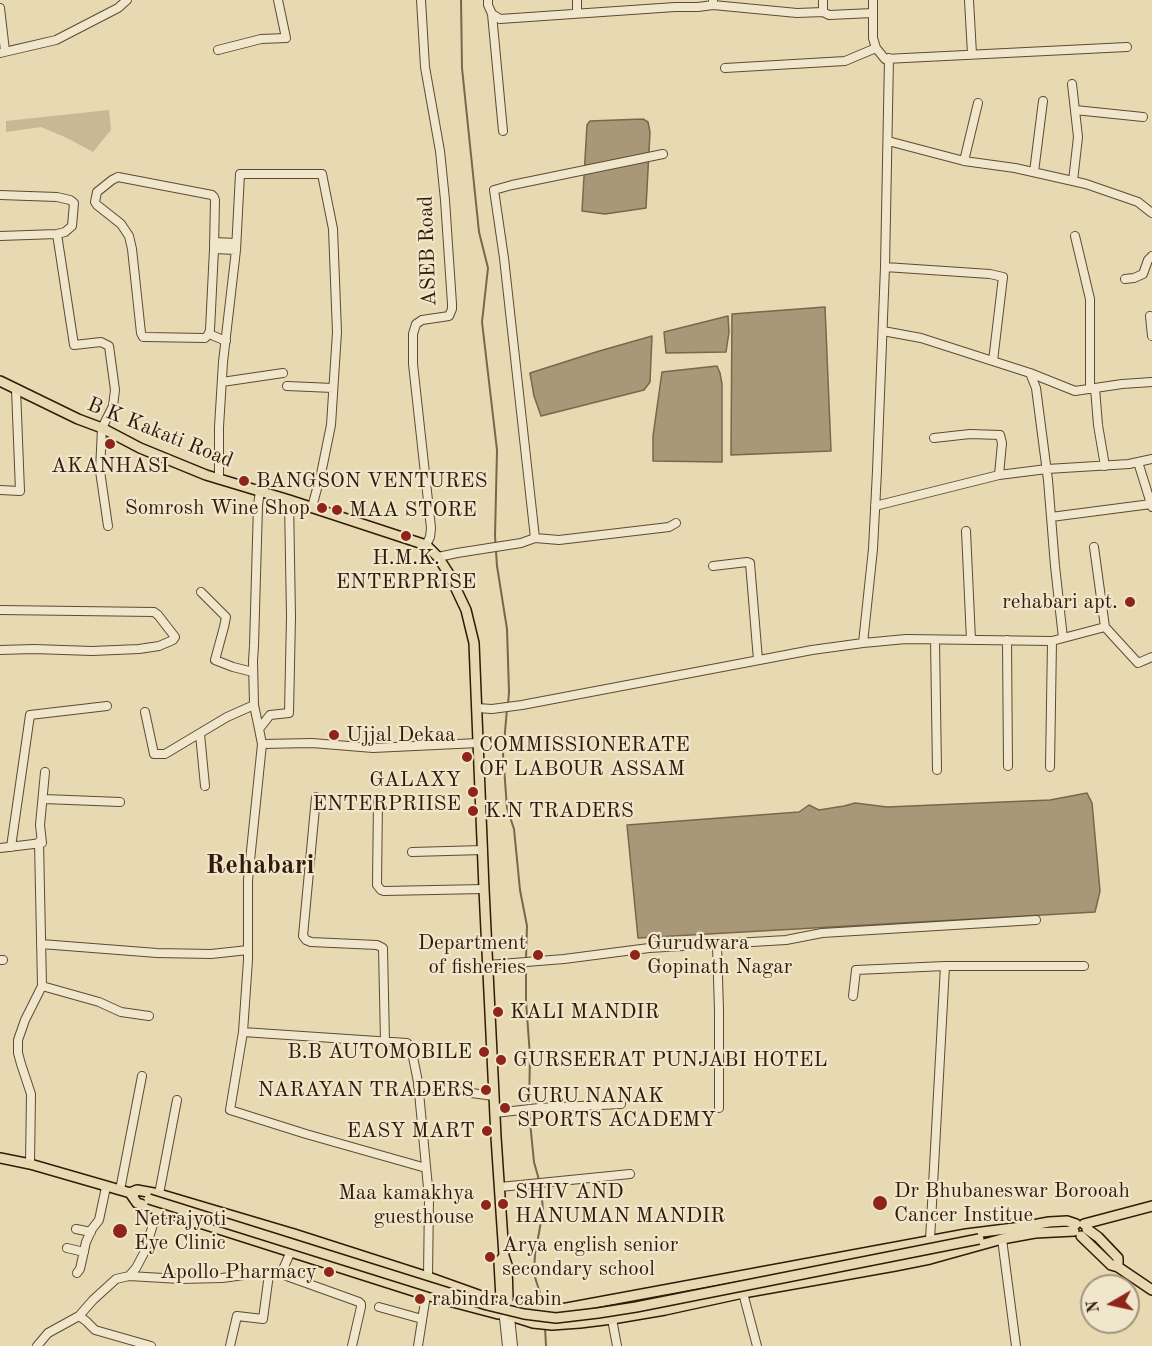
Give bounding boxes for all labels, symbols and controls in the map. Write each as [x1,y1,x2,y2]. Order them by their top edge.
street label: ASEB Road [413,195,443,307]
street label: B K Kakati Road [83,392,237,474]
marker: AKANHASI [103,437,117,451]
place label: AKANHASI [51,453,169,479]
place label: BANGSON VENTURES [256,468,488,494]
marker: BANGSON VENTURES [237,474,251,488]
place label: Somrosh Wine Shop [125,495,310,521]
place label: MAA STORE [349,497,477,523]
marker: Somrosh Wine Shop [315,501,329,515]
marker: MAA STORE [330,503,344,517]
marker: H.M.K. ENTERPRISE [399,529,413,543]
place label: H.M.K. ENTERPRISE [336,545,476,595]
place label: rehabari apt. [1002,589,1118,615]
marker: rehabari apt. [1123,595,1137,609]
place label: Ujjal Dekaa [346,722,455,748]
marker: Ujjal Dekaa [327,728,341,742]
place label: COMMISSIONERATE OF LABOUR ASSAM [479,732,690,782]
marker: COMMISSIONERATE OF LABOUR ASSAM [460,750,474,764]
place label: GALAXY ENTERPRIISE [312,767,461,817]
marker: GALAXY ENTERPRIISE [466,785,480,799]
place label: K.N TRADERS [485,798,634,824]
marker: K.N TRADERS [466,804,480,818]
district label: Rehabari [206,850,314,882]
place label: Department of fisheries [418,930,526,980]
place label: Gurudwara Gopinath Nagar [647,930,792,980]
marker: Department of fisheries [531,948,545,962]
marker: Gurudwara Gopinath Nagar [628,948,642,962]
place label: KALI MANDIR [510,999,660,1025]
marker: KALI MANDIR [491,1005,505,1019]
place label: B.B AUTOMOBILE [287,1039,472,1065]
marker: B.B AUTOMOBILE [477,1045,491,1059]
place label: GURSEERAT PUNJABI HOTEL [513,1047,827,1073]
marker: GURSEERAT PUNJABI HOTEL [494,1053,508,1067]
place label: NARAYAN TRADERS [258,1077,474,1103]
marker: NARAYAN TRADERS [479,1083,493,1097]
place label: GURU NANAK SPORTS ACADEMY [517,1083,716,1133]
marker: GURU NANAK SPORTS ACADEMY [498,1101,512,1115]
place label: EASY MART [347,1118,475,1144]
marker: EASY MART [480,1124,494,1138]
place label: Dr Bhubaneswar Borooah Cancer Institue [894,1178,1130,1228]
place label: SHIV AND HANUMAN MANDIR [515,1179,725,1229]
place label: Maa kamakhya guesthouse [338,1180,474,1230]
marker: Dr Bhubaneswar Borooah Cancer Institue [871,1194,889,1212]
marker: SHIV AND HANUMAN MANDIR [496,1197,510,1211]
marker: Maa kamakhya guesthouse [479,1198,493,1212]
place label: Netrajyoti Eye Clinic [134,1206,226,1256]
marker: Netrajyoti Eye Clinic [111,1222,129,1240]
place label: Arya english senior secondary school [502,1232,678,1282]
marker: Arya english senior secondary school [483,1250,497,1264]
place label: Apollo Pharmacy [160,1259,317,1285]
marker: Apollo Pharmacy [322,1265,336,1279]
north arrow [1080,1274,1140,1334]
place label: rabindra cabin [432,1286,562,1312]
marker: rabindra cabin [413,1292,427,1306]
text: N [1085,1299,1103,1314]

